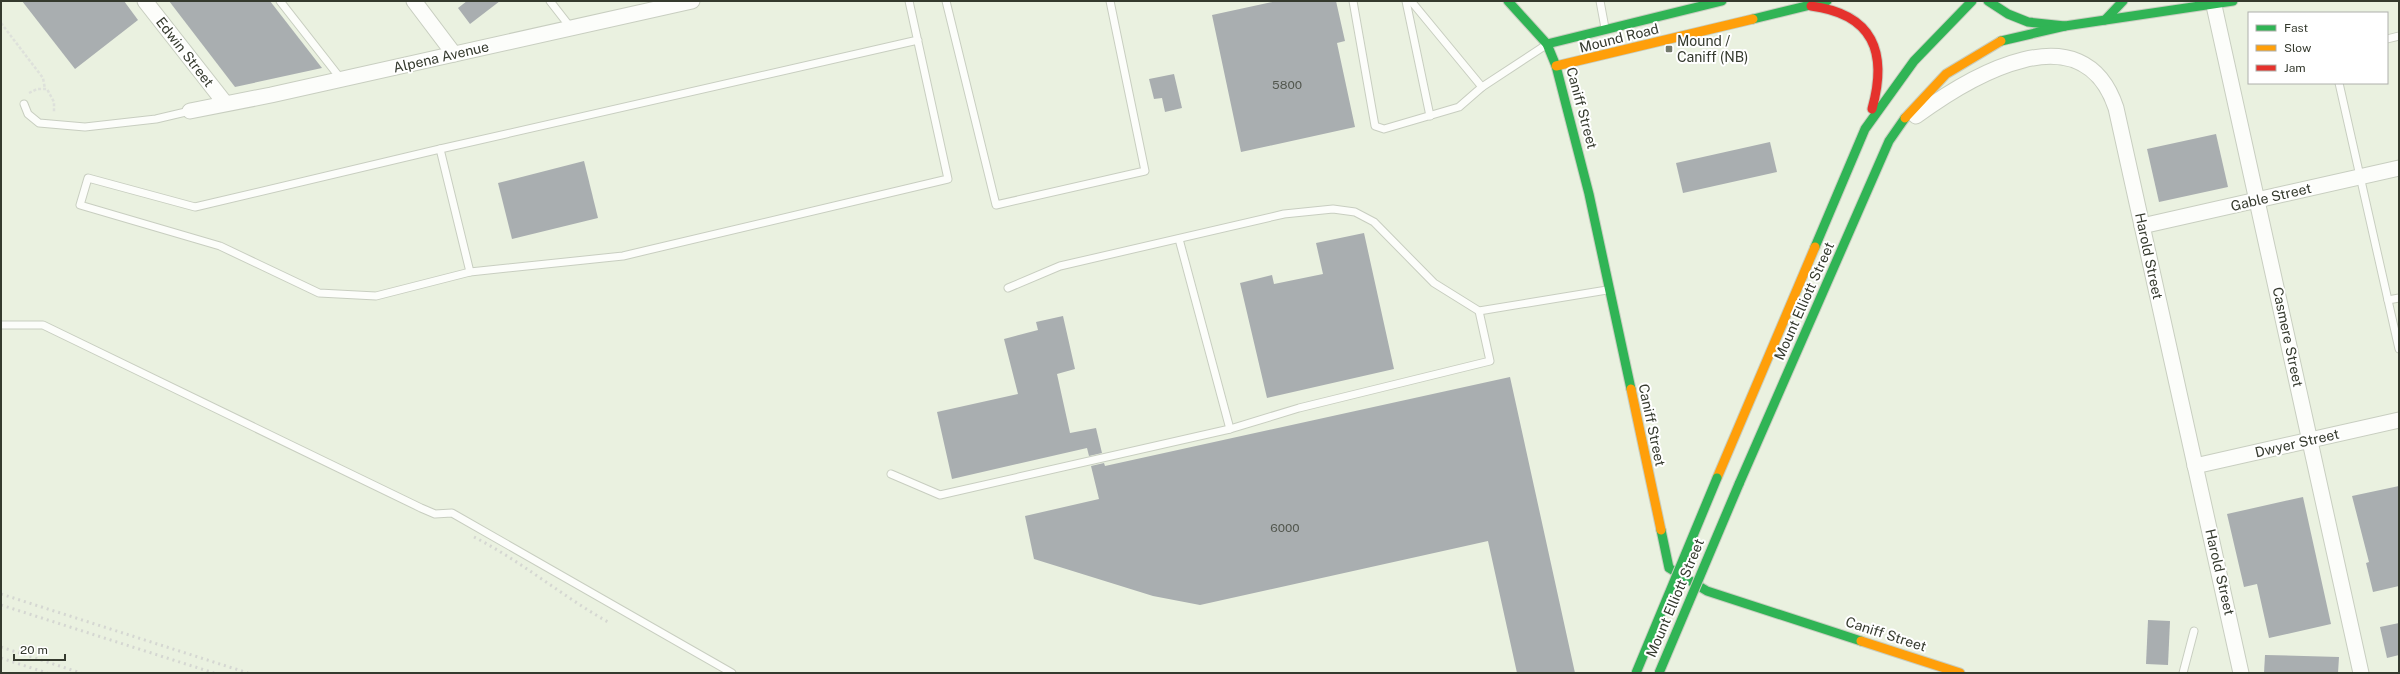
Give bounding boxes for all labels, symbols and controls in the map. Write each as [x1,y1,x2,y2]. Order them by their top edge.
legend [2248,12,2388,84]
street label: Edwin Street [153,14,217,90]
street label: Mound Road [1578,20,1660,56]
text: Fast [2284,21,2309,35]
place label: Mound / Caniff (NB) [1677,33,1748,65]
street label: Alpena Avenue [392,38,490,76]
text: Slow [2284,41,2312,55]
marker: Mound / Caniff (NB) [1664,44,1674,54]
text: Jam [2284,61,2306,75]
street label: Caniff Street [1563,65,1601,151]
house number: 5800 [1272,78,1302,92]
street label: Gable Street [2229,180,2313,214]
street label: Harold Street [2132,211,2166,301]
street label: Mount Elliott Street [1771,240,1837,362]
street label: Casmere Street [2270,286,2306,388]
street label: Caniff Street [1635,382,1669,468]
street label: Dwyer Street [2253,426,2341,460]
house number: 6000 [1270,521,1300,535]
street label: Harold Street [2202,527,2238,617]
street label: Mount Elliott Street [1643,536,1707,660]
street label: Caniff Street [1844,613,1928,655]
scale bar [14,636,65,662]
text: 20 m [20,643,48,657]

